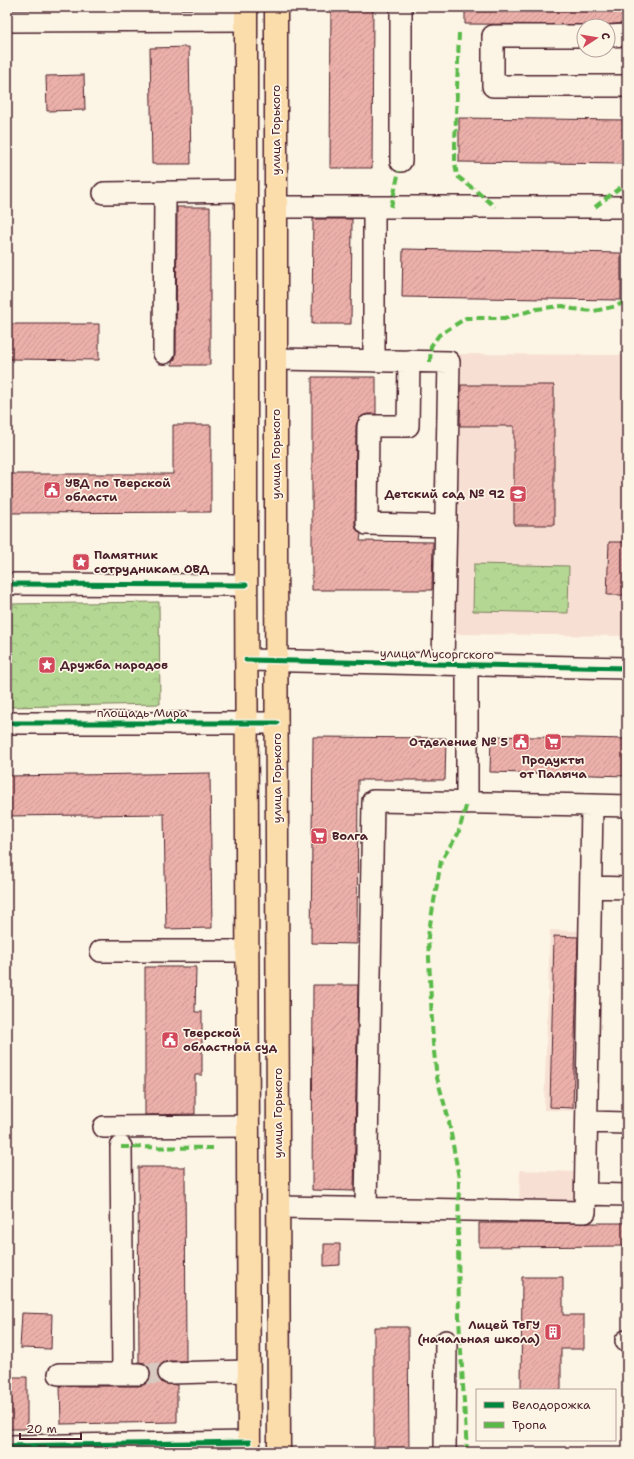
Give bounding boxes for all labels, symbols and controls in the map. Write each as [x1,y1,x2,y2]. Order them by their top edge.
north arrow [576,18,616,58]
text: С [597,31,613,41]
street label: улица Горького [268,85,284,175]
street label: улица Горького [268,409,284,499]
place label: УВД по Тверской области [65,475,171,505]
public building icon: УВД по Тверской области [42,480,62,500]
school or university icon: Детский сад № 92 [508,484,528,504]
place label: Детский сад № 92 [384,486,506,502]
place label: Памятник сотрудникам ОВД [94,547,210,577]
place icon: Памятник сотрудникам ОВД [71,552,91,572]
street label: улица Мусоргского [380,645,494,663]
place icon: Дружба народов [37,655,57,675]
place label: Дружба народов [60,657,168,673]
street label: площадь Мира [97,705,188,721]
public building icon: Отделение № 5 [511,732,531,752]
supermarket icon: Продукты от Палыча [543,732,563,752]
street label: улица Горького [269,733,285,823]
place label: Отделение № 5 [409,734,508,750]
place label: Продукты от Палыча [519,752,588,782]
supermarket icon: Волга [309,826,329,846]
place label: Волга [332,828,369,844]
place label: Тверской областной суд [183,1025,278,1055]
public building icon: Тверской областной суд [160,1030,180,1050]
street label: улица Горького [270,1068,286,1158]
place label: Лицей ТвГУ (начальная школа) [418,1317,540,1347]
building icon: Лицей ТвГУ (начальная школа) [543,1322,563,1342]
legend [476,1389,616,1441]
text: Велодорожка [512,1397,591,1413]
scale bar [20,1415,81,1441]
text: Тропа [512,1417,547,1433]
text: 20 m [26,1421,57,1437]

